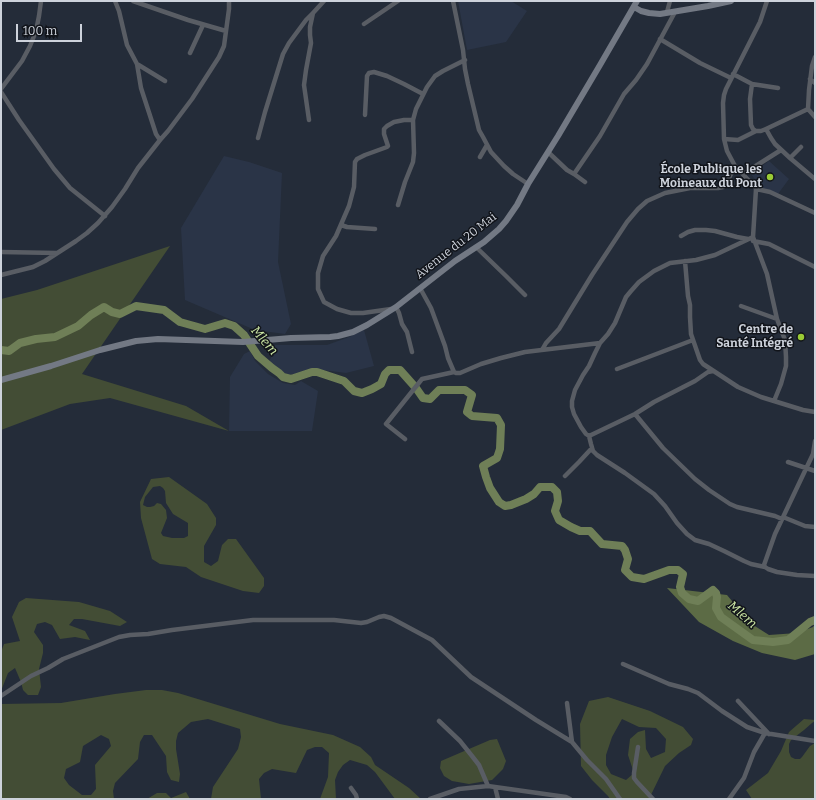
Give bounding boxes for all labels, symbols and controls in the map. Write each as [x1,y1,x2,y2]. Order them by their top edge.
scale bar [18,16,84,42]
text: 100 m [23,24,57,38]
place label: École Publique les Moineaux du Pont [660,163,762,191]
marker: École Publique les Moineaux du Pont [765,172,775,182]
street label: Avenue du 20 Mai [413,210,499,282]
water label: Mlem [247,323,281,359]
place label: Centre de Santé Intégré [716,323,793,351]
marker: Centre de Santé Intégré [796,332,806,342]
water label: Mlem [724,598,760,632]

